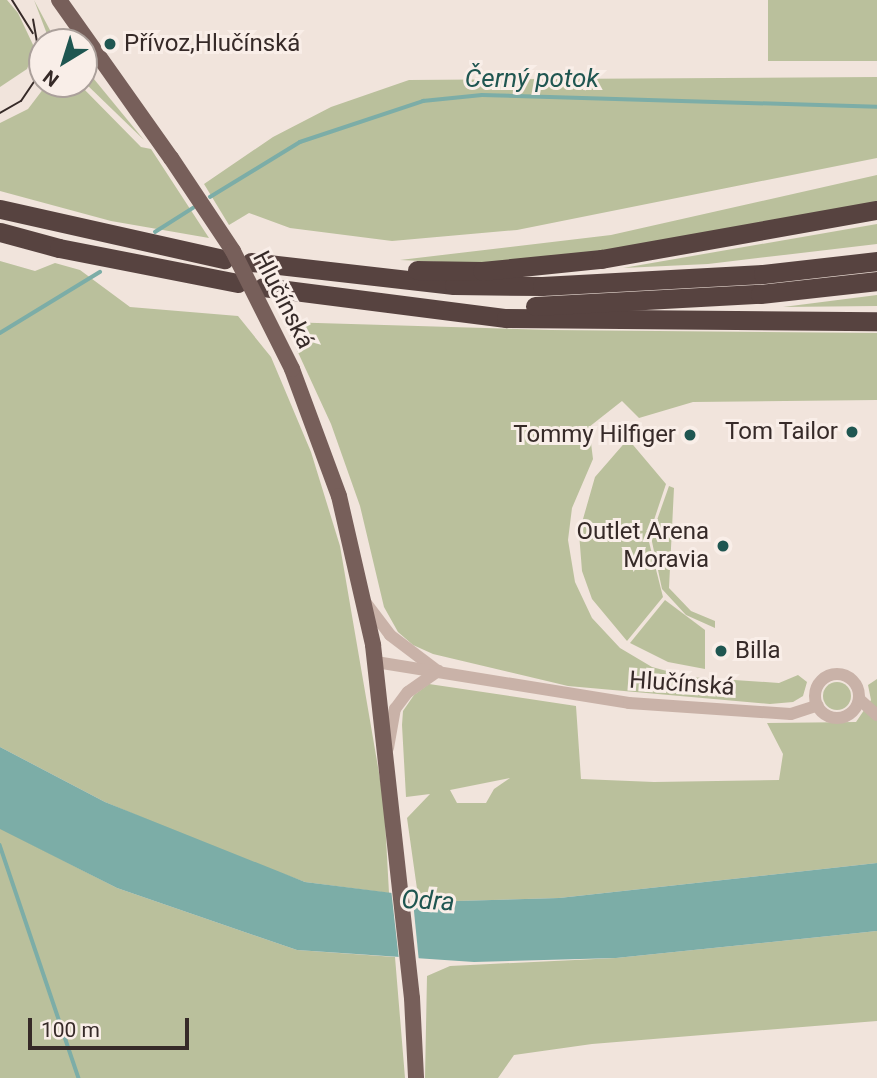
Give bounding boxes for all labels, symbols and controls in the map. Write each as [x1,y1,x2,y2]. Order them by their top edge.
north arrow [28,28,98,98]
place label: Přívoz,Hlučínská [124,30,300,58]
marker: Přívoz,Hlučínská [102,36,118,52]
water label: Černý potok [465,63,599,95]
text: N [39,65,63,92]
street label: Hlučínská [246,246,320,354]
place label: Tom Tailor [725,418,838,446]
place label: Tommy Hilfiger [513,421,676,449]
marker: Tom Tailor [844,424,860,440]
marker: Tommy Hilfiger [682,427,698,443]
place label: Outlet Arena Moravia [576,518,709,574]
marker: Outlet Arena Moravia [715,538,731,554]
place label: Billa [735,637,781,665]
marker: Billa [713,643,729,659]
street label: Hlučínská [628,666,736,702]
water label: Odra [401,884,455,918]
scale bar [32,1004,192,1048]
text: 100 m [41,1018,100,1042]

